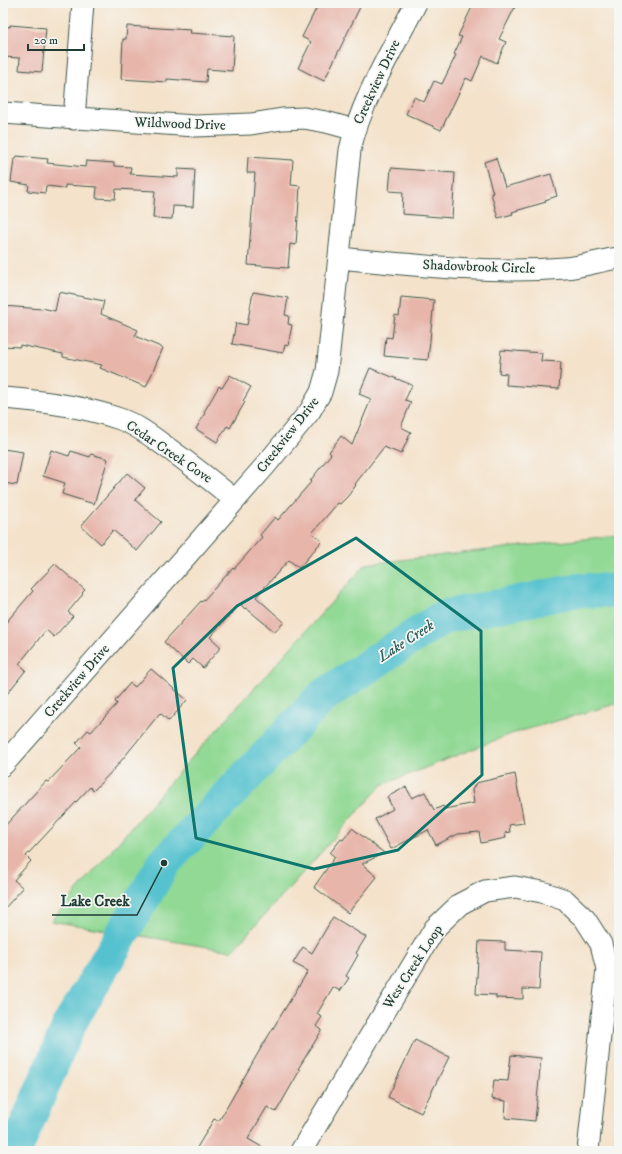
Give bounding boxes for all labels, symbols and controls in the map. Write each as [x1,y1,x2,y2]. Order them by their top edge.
scale bar [28,26,84,52]
text: 20 m [34,33,58,48]
street label: Creekview Drive [349,36,405,127]
street label: Wildwood Drive [133,113,226,135]
street label: Shadowbrook Circle [422,256,536,278]
street label: Creekview Drive [253,393,323,477]
street label: Cedar Creek Cove [122,417,216,488]
water label: Lake Creek [373,615,438,667]
street label: Creekview Drive [40,640,114,721]
callout: Lake Creek [52,888,137,915]
text: Lake Creek [60,892,130,911]
street label: West Creek Loop [379,921,447,1013]

